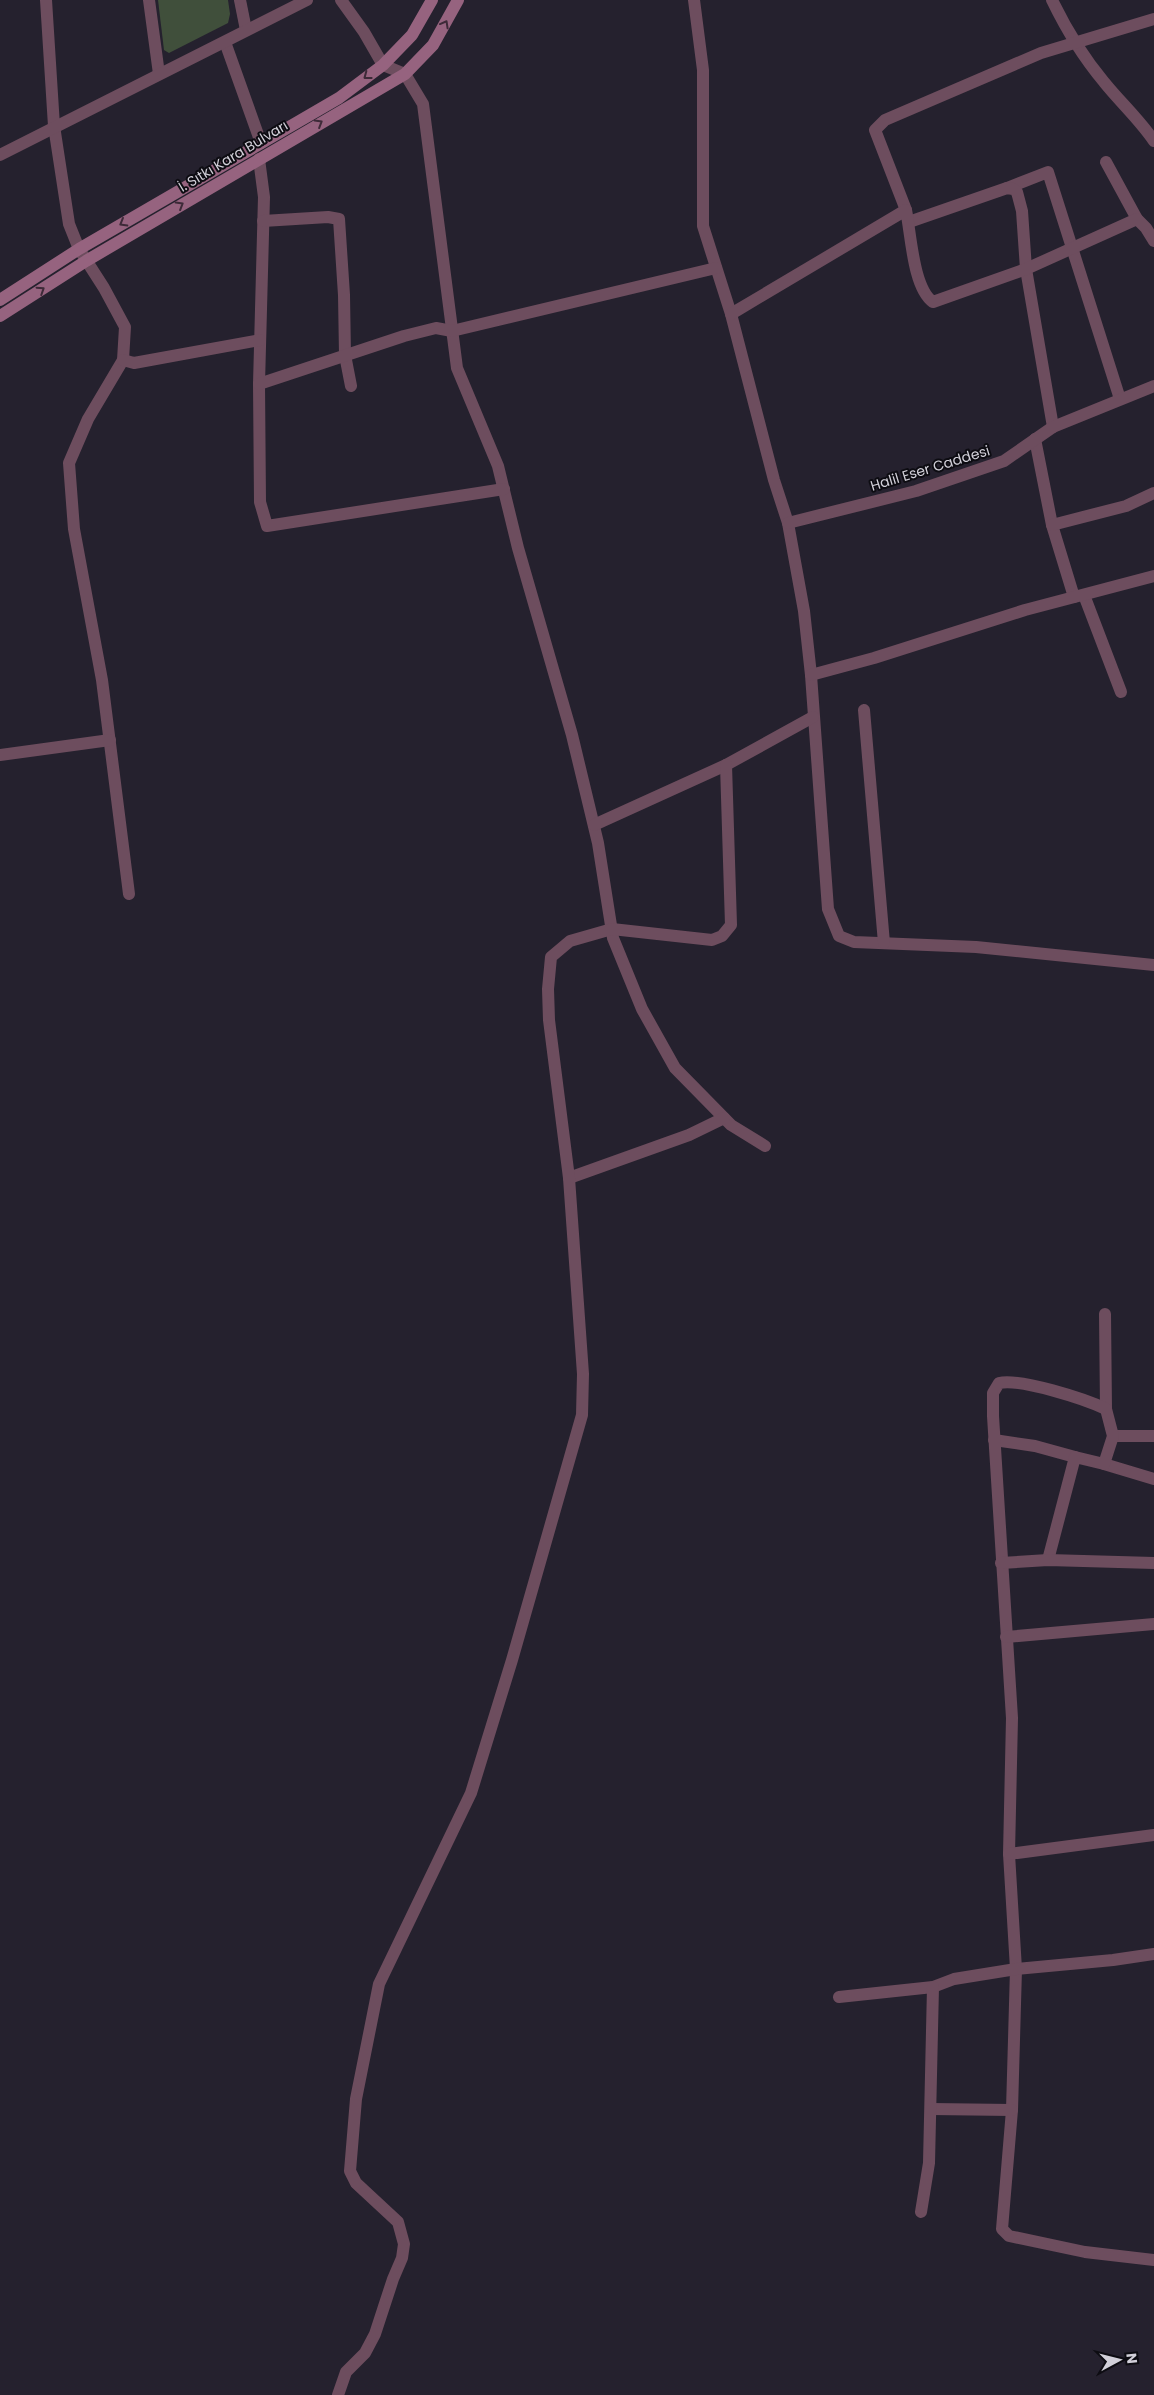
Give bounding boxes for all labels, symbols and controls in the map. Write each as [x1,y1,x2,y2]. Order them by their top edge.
one-way arrow [439,21,449,30]
one-way arrow [363,70,373,79]
street label: İ. Sıtkı Kara Bulvarı [174,115,292,197]
one-way arrow [314,119,323,129]
one-way arrow [174,202,183,212]
one-way arrow [120,217,129,227]
one-way arrow [35,287,45,296]
street label: Halil Eser Caddesi [868,440,992,496]
north arrow [1094,2335,1144,2385]
text: N [1121,2352,1142,2365]

